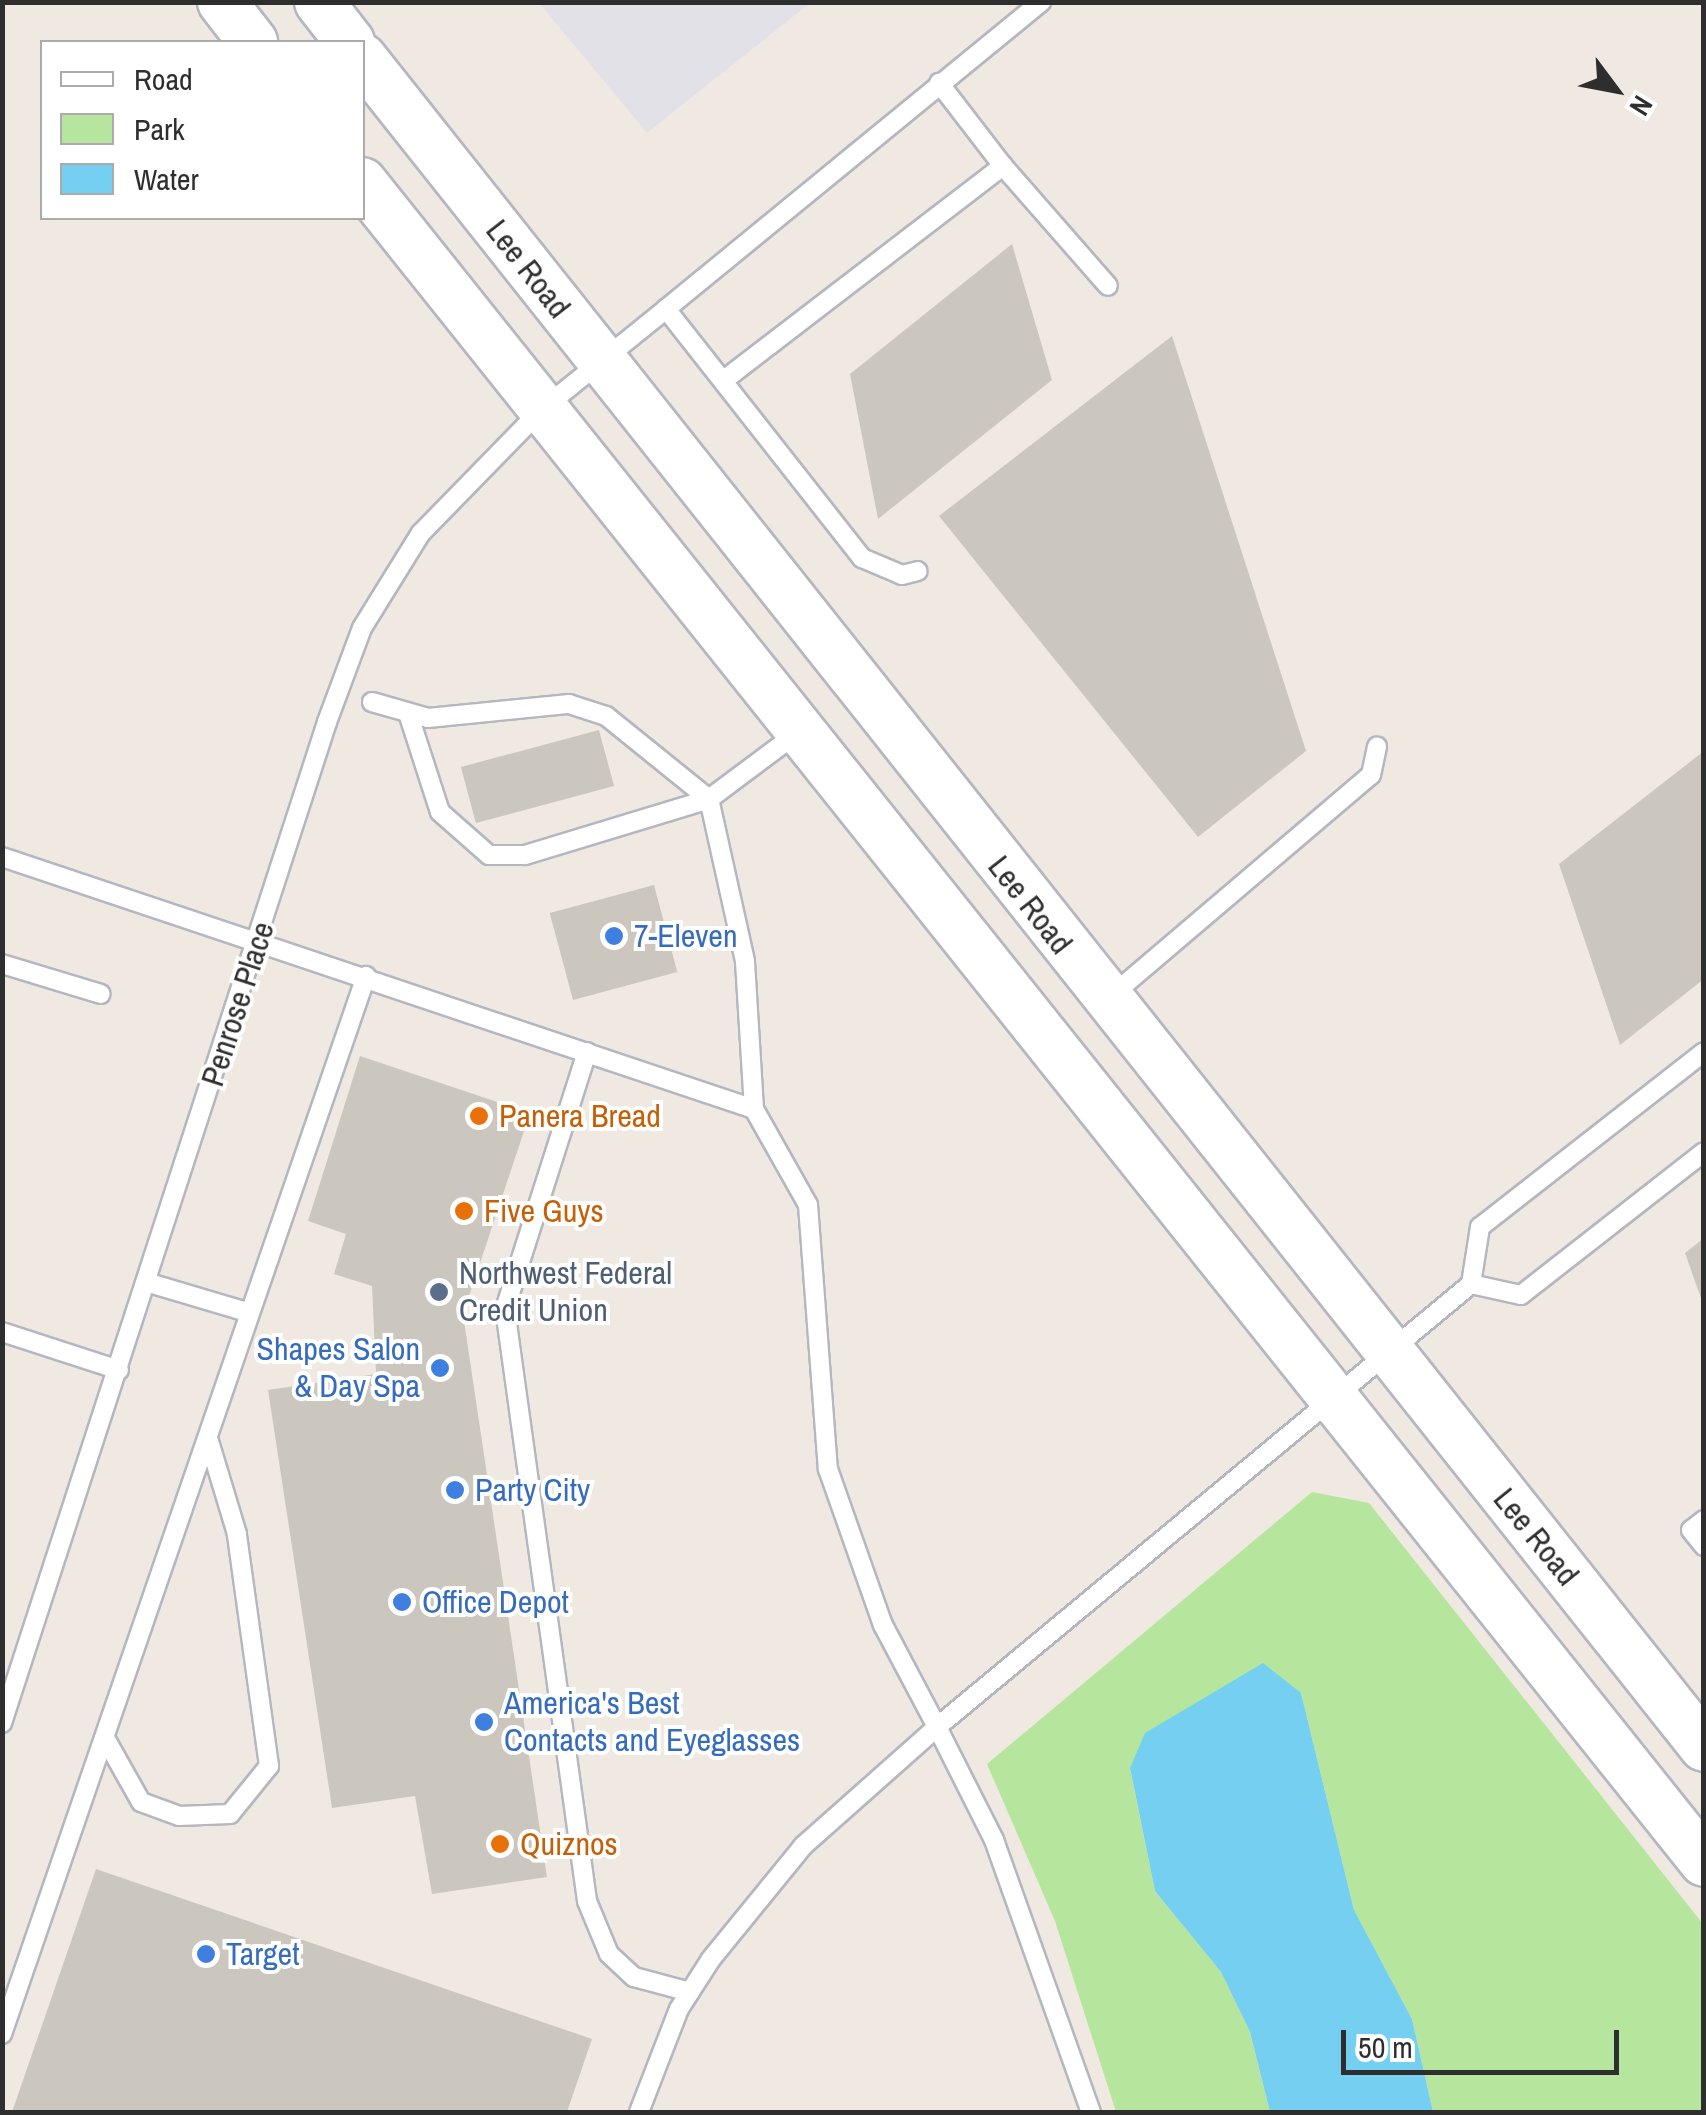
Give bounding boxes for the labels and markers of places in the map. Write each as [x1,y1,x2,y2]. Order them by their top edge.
place label: 7-Eleven [634,917,738,955]
marker: 7-Eleven [603,925,625,947]
place label: Panera Bread [499,1097,661,1135]
marker: Panera Bread [468,1105,490,1127]
place label: Five Guys [484,1192,604,1230]
marker: Five Guys [453,1200,475,1222]
place label: Northwest Federal Credit Union [459,1255,672,1330]
marker: Northwest Federal Credit Union [428,1281,450,1303]
place label: Shapes Salon & Day Spa [257,1331,420,1406]
marker: Shapes Salon & Day Spa [429,1357,451,1379]
place label: Party City [475,1471,590,1509]
marker: Party City [444,1479,466,1501]
place label: Office Depot [422,1583,569,1621]
marker: Office Depot [391,1591,413,1613]
place label: America's Best Contacts and Eyeglasses [504,1685,800,1760]
marker: America's Best Contacts and Eyeglasses [473,1711,495,1733]
place label: Quiznos [520,1825,618,1863]
marker: Quiznos [489,1833,511,1855]
place label: Target [226,1935,299,1973]
marker: Target [195,1943,217,1965]

